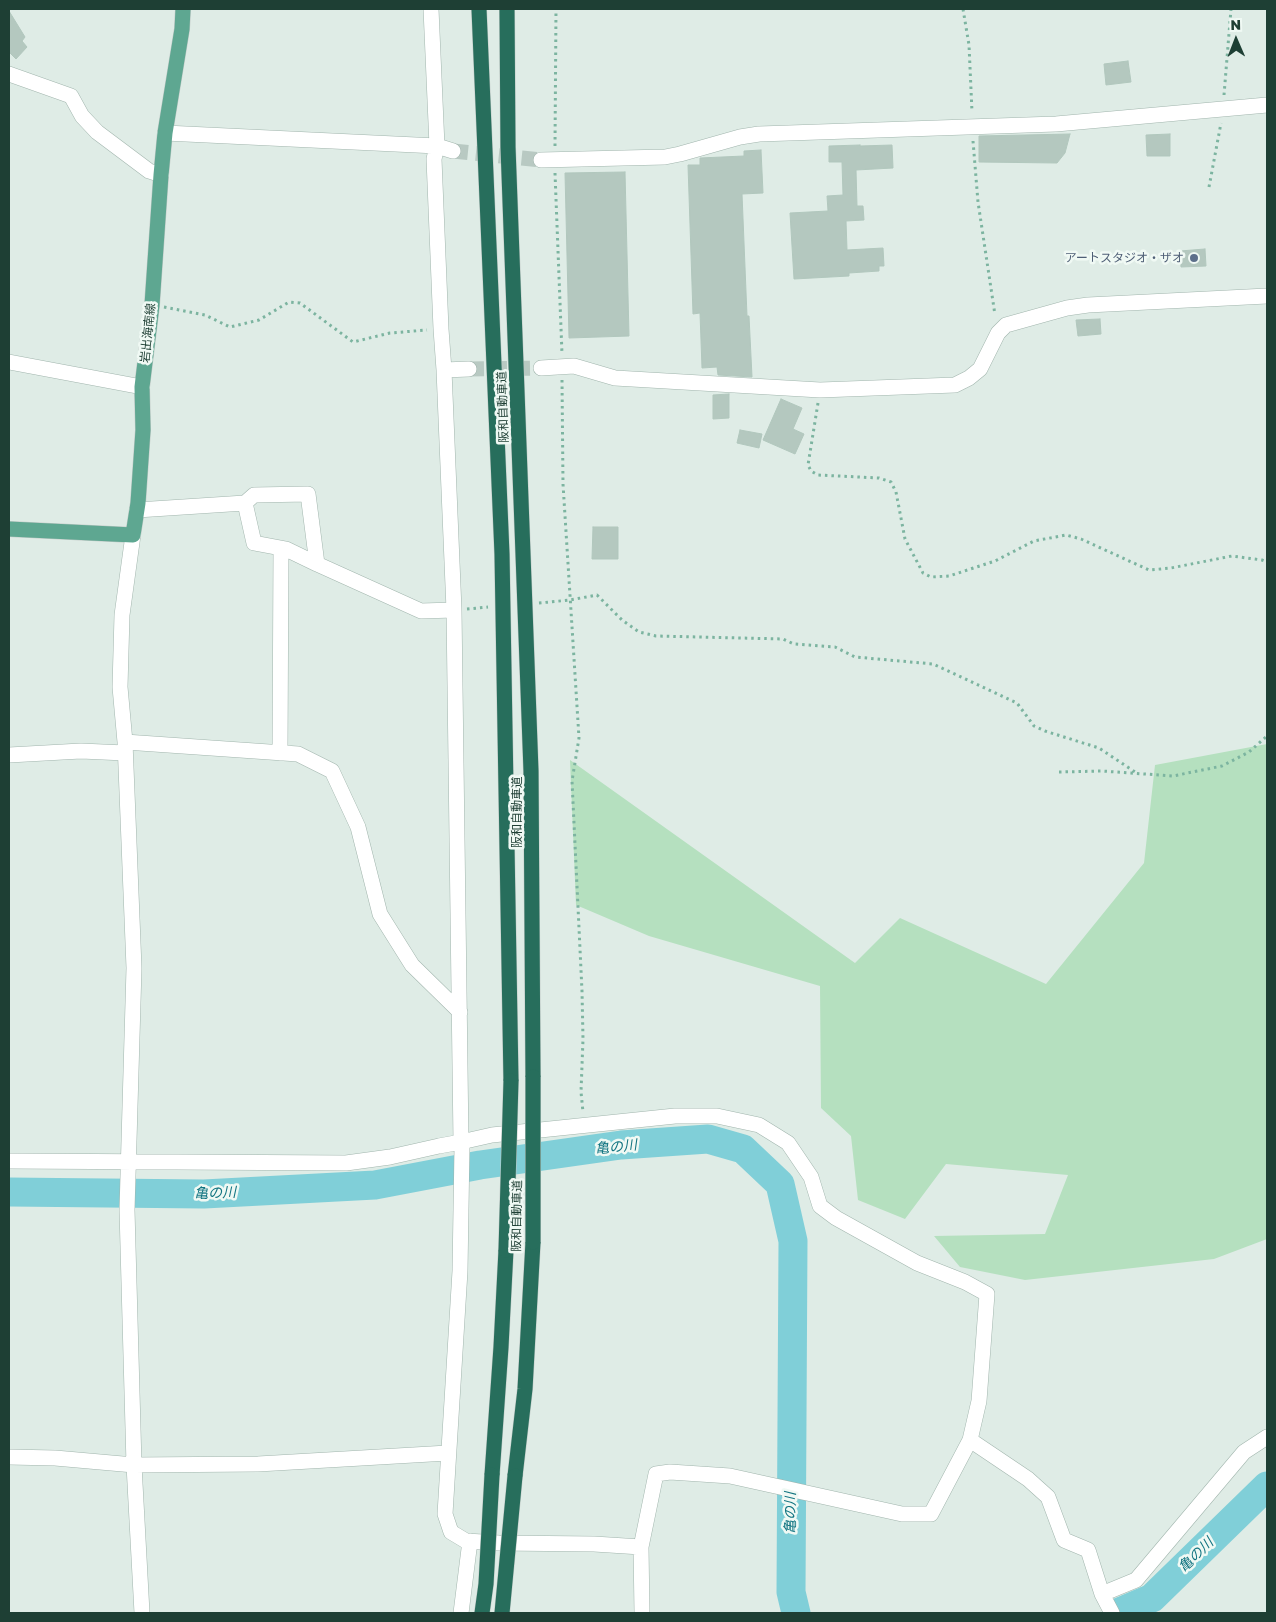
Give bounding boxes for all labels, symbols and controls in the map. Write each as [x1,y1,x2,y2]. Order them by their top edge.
north arrow [1211,15,1261,65]
text: N [1230,16,1241,33]
place label: アートスタジオ・ザオ [1065,251,1184,265]
marker: アートスタジオ・ザオ [1188,252,1200,264]
street label: 岩出海南線 [138,302,158,364]
street label: 阪和自動車道 [495,371,511,443]
street label: 阪和自動車道 [510,776,524,848]
water label: 亀の川 [594,1136,638,1158]
street label: 阪和自動車道 [509,1180,525,1252]
water label: 亀の川 [194,1184,236,1202]
water label: 亀の川 [783,1492,799,1534]
water label: 亀の川 [1175,1534,1217,1576]

